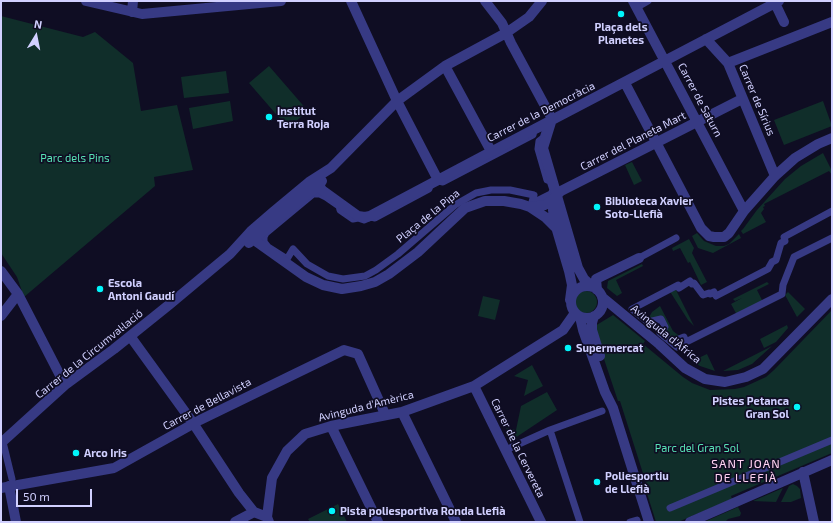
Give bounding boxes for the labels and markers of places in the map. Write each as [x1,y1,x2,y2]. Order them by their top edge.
marker: Plaça dels Planetes [616,9,626,19]
place label: Plaça dels Planetes [594,20,648,46]
place label: Institut Terra Roja [277,104,330,130]
marker: Institut Terra Roja [264,112,274,122]
place label: Biblioteca Xavier Soto-Llefià [605,194,693,220]
marker: Biblioteca Xavier Soto-Llefià [592,202,602,212]
place label: Escola Antoni Gaudí [108,276,174,302]
marker: Escola Antoni Gaudí [95,284,105,294]
place label: Supermercat [576,341,643,355]
marker: Supermercat [563,343,573,353]
place label: Pistes Petanca Gran Sol [712,394,789,420]
marker: Pistes Petanca Gran Sol [792,402,802,412]
place label: Arco Iris [84,446,127,460]
marker: Arco Iris [71,448,81,458]
place label: Poliesportiu de Llefià [605,469,669,495]
marker: Poliesportiu de Llefià [592,477,602,487]
place label: Pista poliesportiva Ronda Llefià [340,504,505,518]
marker: Pista poliesportiva Ronda Llefià [327,506,337,516]

